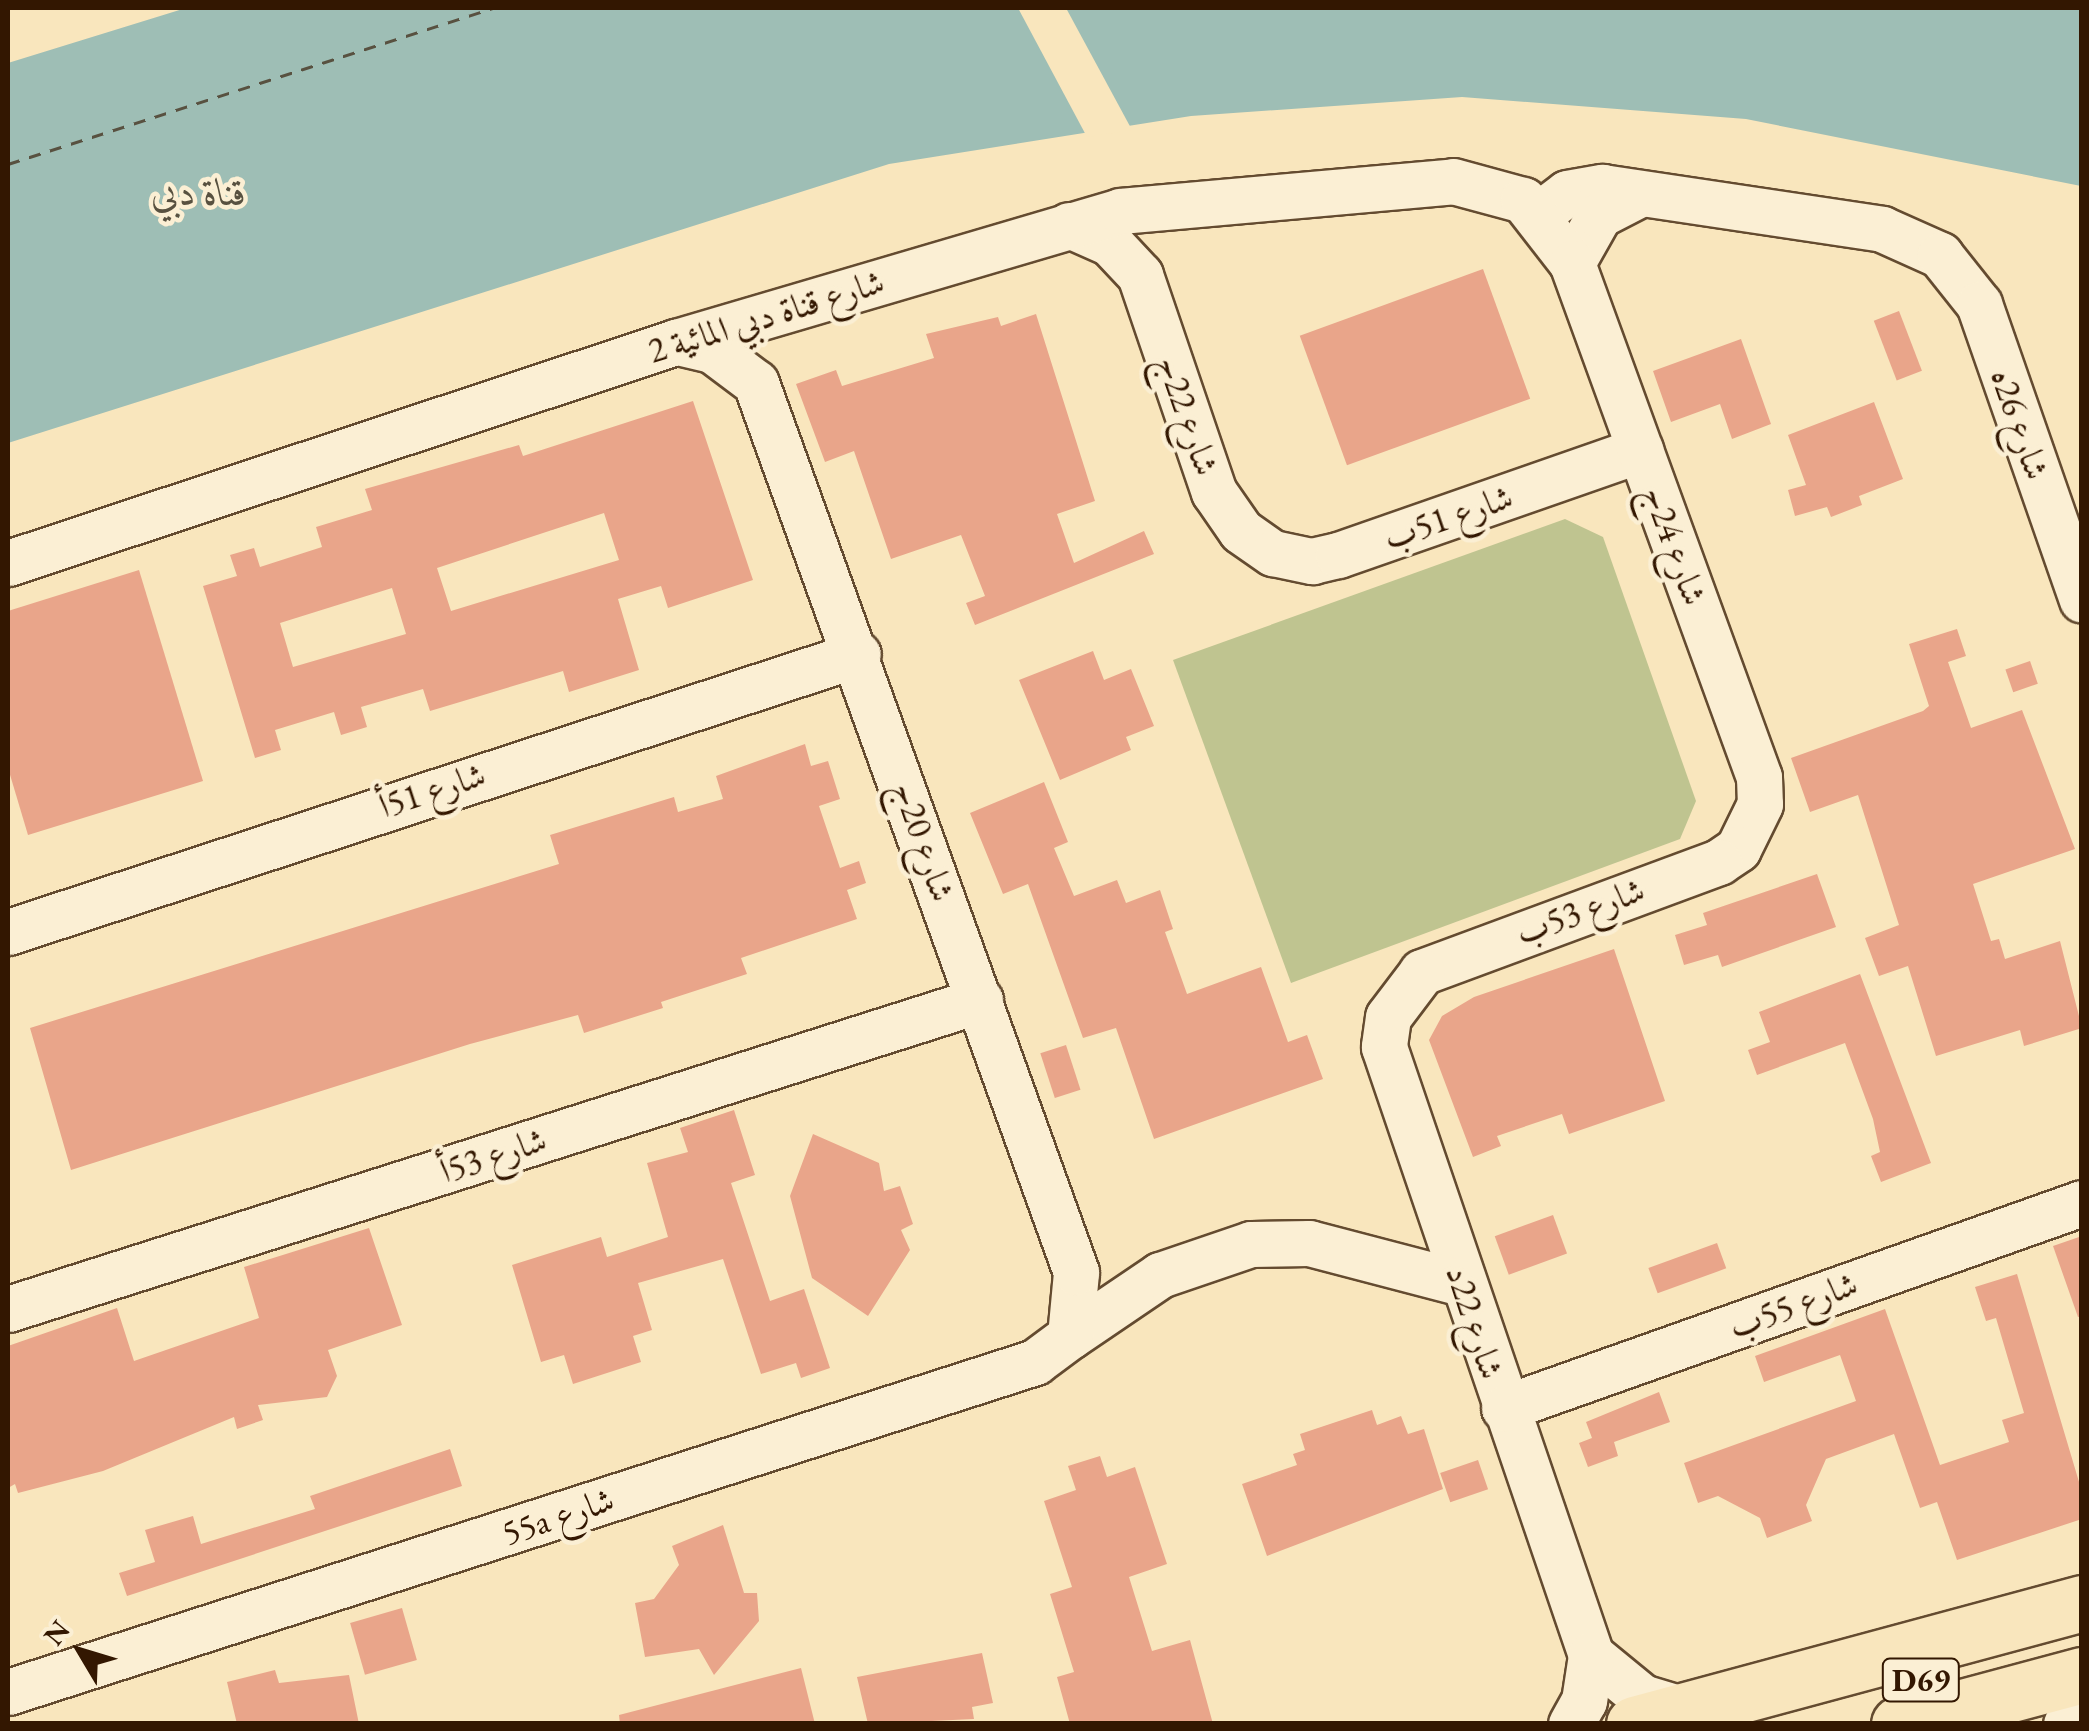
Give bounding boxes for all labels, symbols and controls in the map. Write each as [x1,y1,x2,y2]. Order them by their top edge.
water label: قناة دبي [151,169,247,215]
street label: شارع قناة دبي المائية 2 [643,260,889,372]
street label: شارع 22ج [1148,349,1228,481]
street label: شارع 26ه [1982,363,2058,485]
street label: شارع 51ب [1378,475,1518,559]
street label: شارع 24ج [1634,479,1716,611]
street label: شارع 51أ [373,753,491,827]
street label: شارع 20ج [884,775,964,907]
street label: شارع 53ب [1510,868,1650,954]
street label: شارع 53أ [434,1118,552,1192]
street label: شارع 22د [1437,1260,1513,1384]
street label: شارع 55ب [1723,1262,1863,1348]
street label: 55a شارع [497,1478,619,1554]
north arrow [30,1601,130,1701]
text: N [35,1613,78,1653]
road number: D69 [1881,1653,1961,1707]

